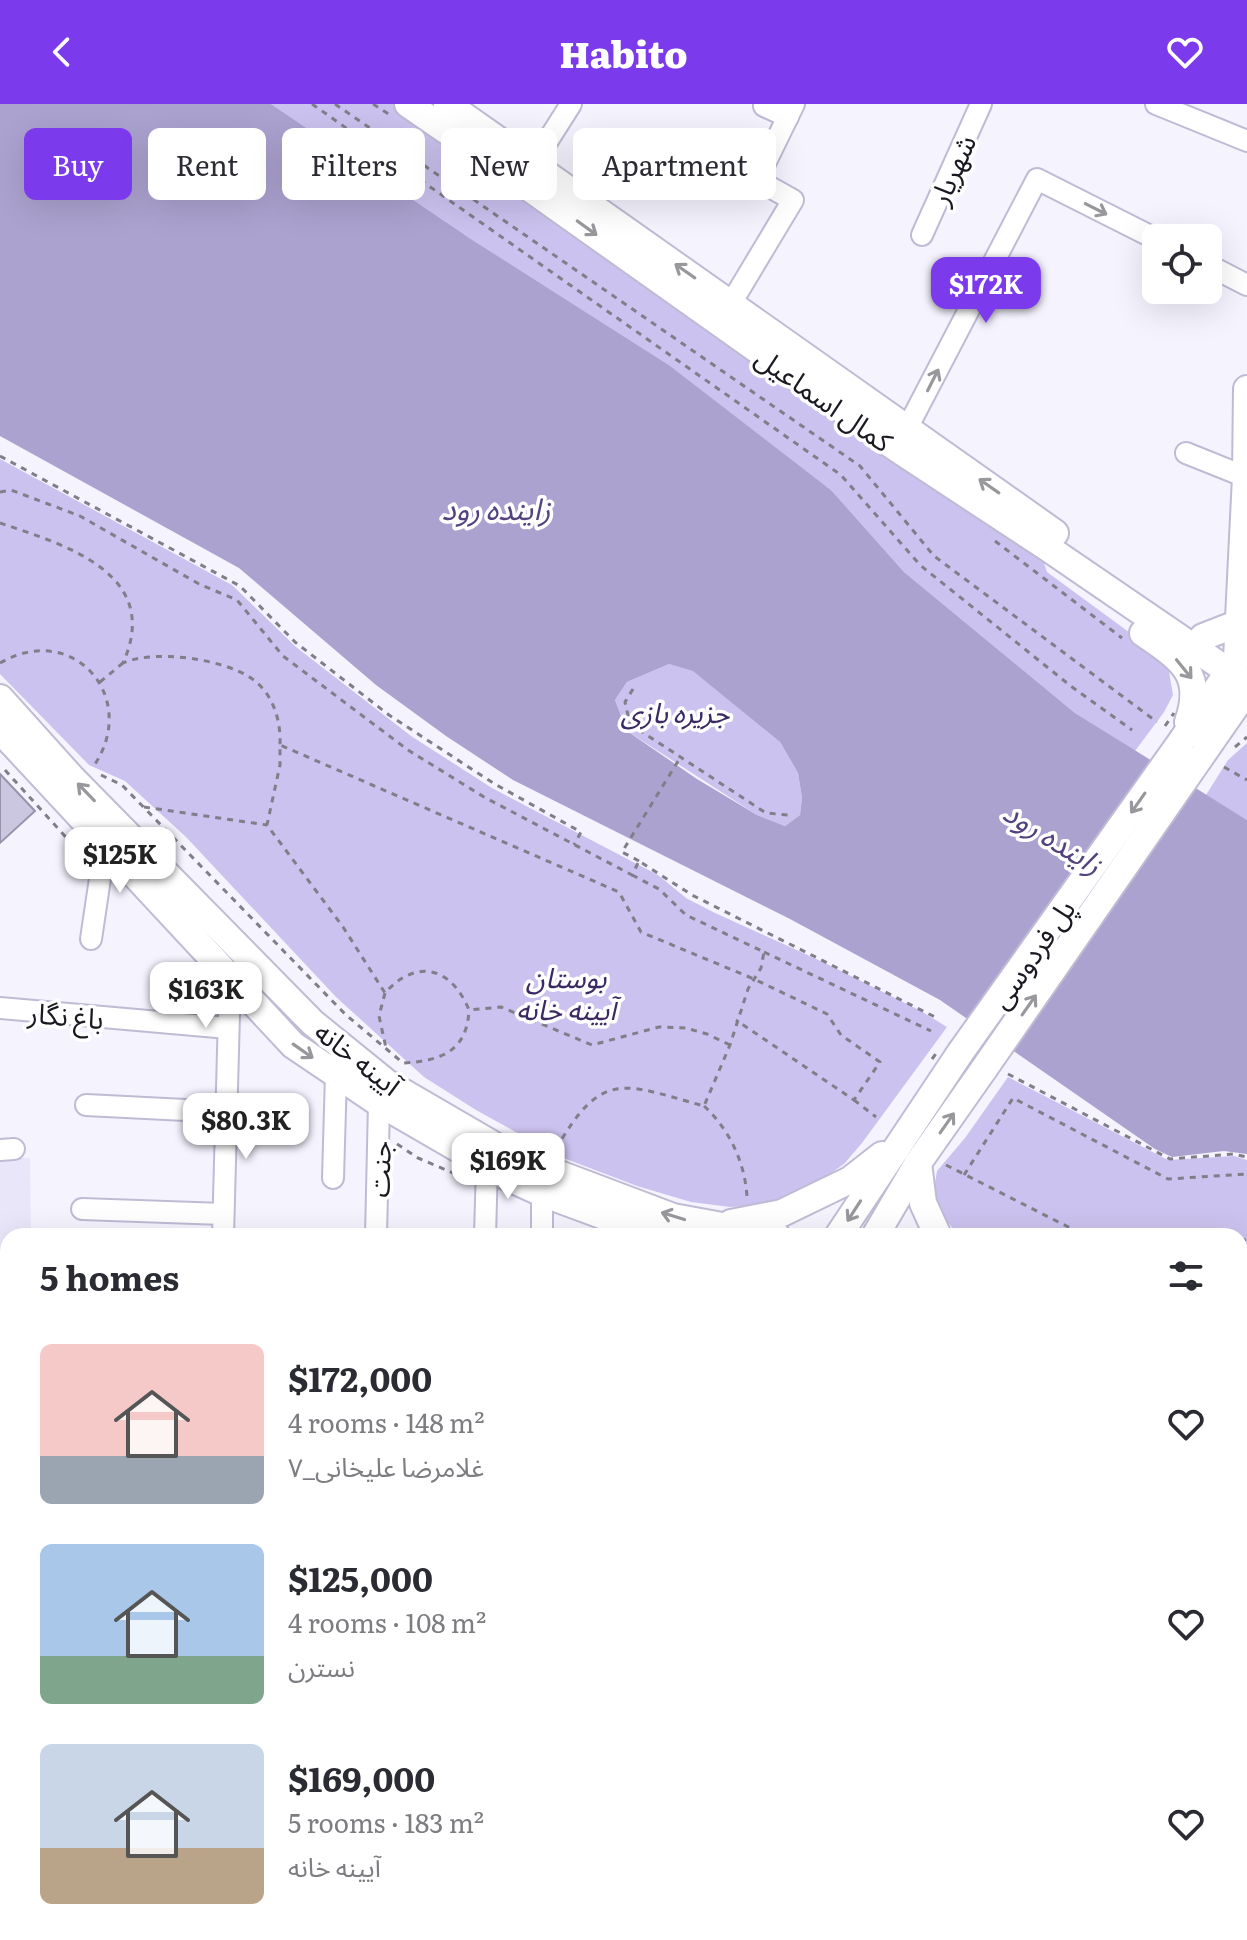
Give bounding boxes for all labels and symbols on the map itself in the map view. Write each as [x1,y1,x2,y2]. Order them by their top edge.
street label: شهریار [917,127,985,212]
one-way arrow [1084,202,1108,217]
one-way arrow [575,220,597,237]
pin: $172K [930,257,1042,325]
one-way arrow [675,263,697,279]
street label: کمال اسماعیل [748,335,902,461]
one-way arrow [926,369,942,393]
one-way arrow [978,478,1000,494]
water label: زاینده رود [441,485,552,529]
one-way arrow [1175,658,1193,678]
park label: جزیره بازی [621,690,730,732]
one-way arrow [77,782,96,802]
water label: زاینده رود [996,788,1113,884]
one-way arrow [1130,791,1146,813]
pin: $125K [64,827,176,895]
street label: پل فردوسی [978,890,1084,1016]
park label: بوستان آیینه خانه [516,955,622,1029]
pin: $163K [150,962,262,1030]
street label: باغ نگار [25,990,106,1040]
one-way arrow [1021,995,1037,1017]
street label: آیینه خانه [307,1010,413,1105]
one-way arrow [292,1043,314,1059]
pin: $80.3K [181,1093,311,1161]
one-way arrow [939,1112,955,1134]
pin: $169K [452,1133,564,1201]
street label: جنت [356,1140,400,1198]
one-way arrow [845,1199,861,1222]
one-way arrow [661,1208,687,1223]

